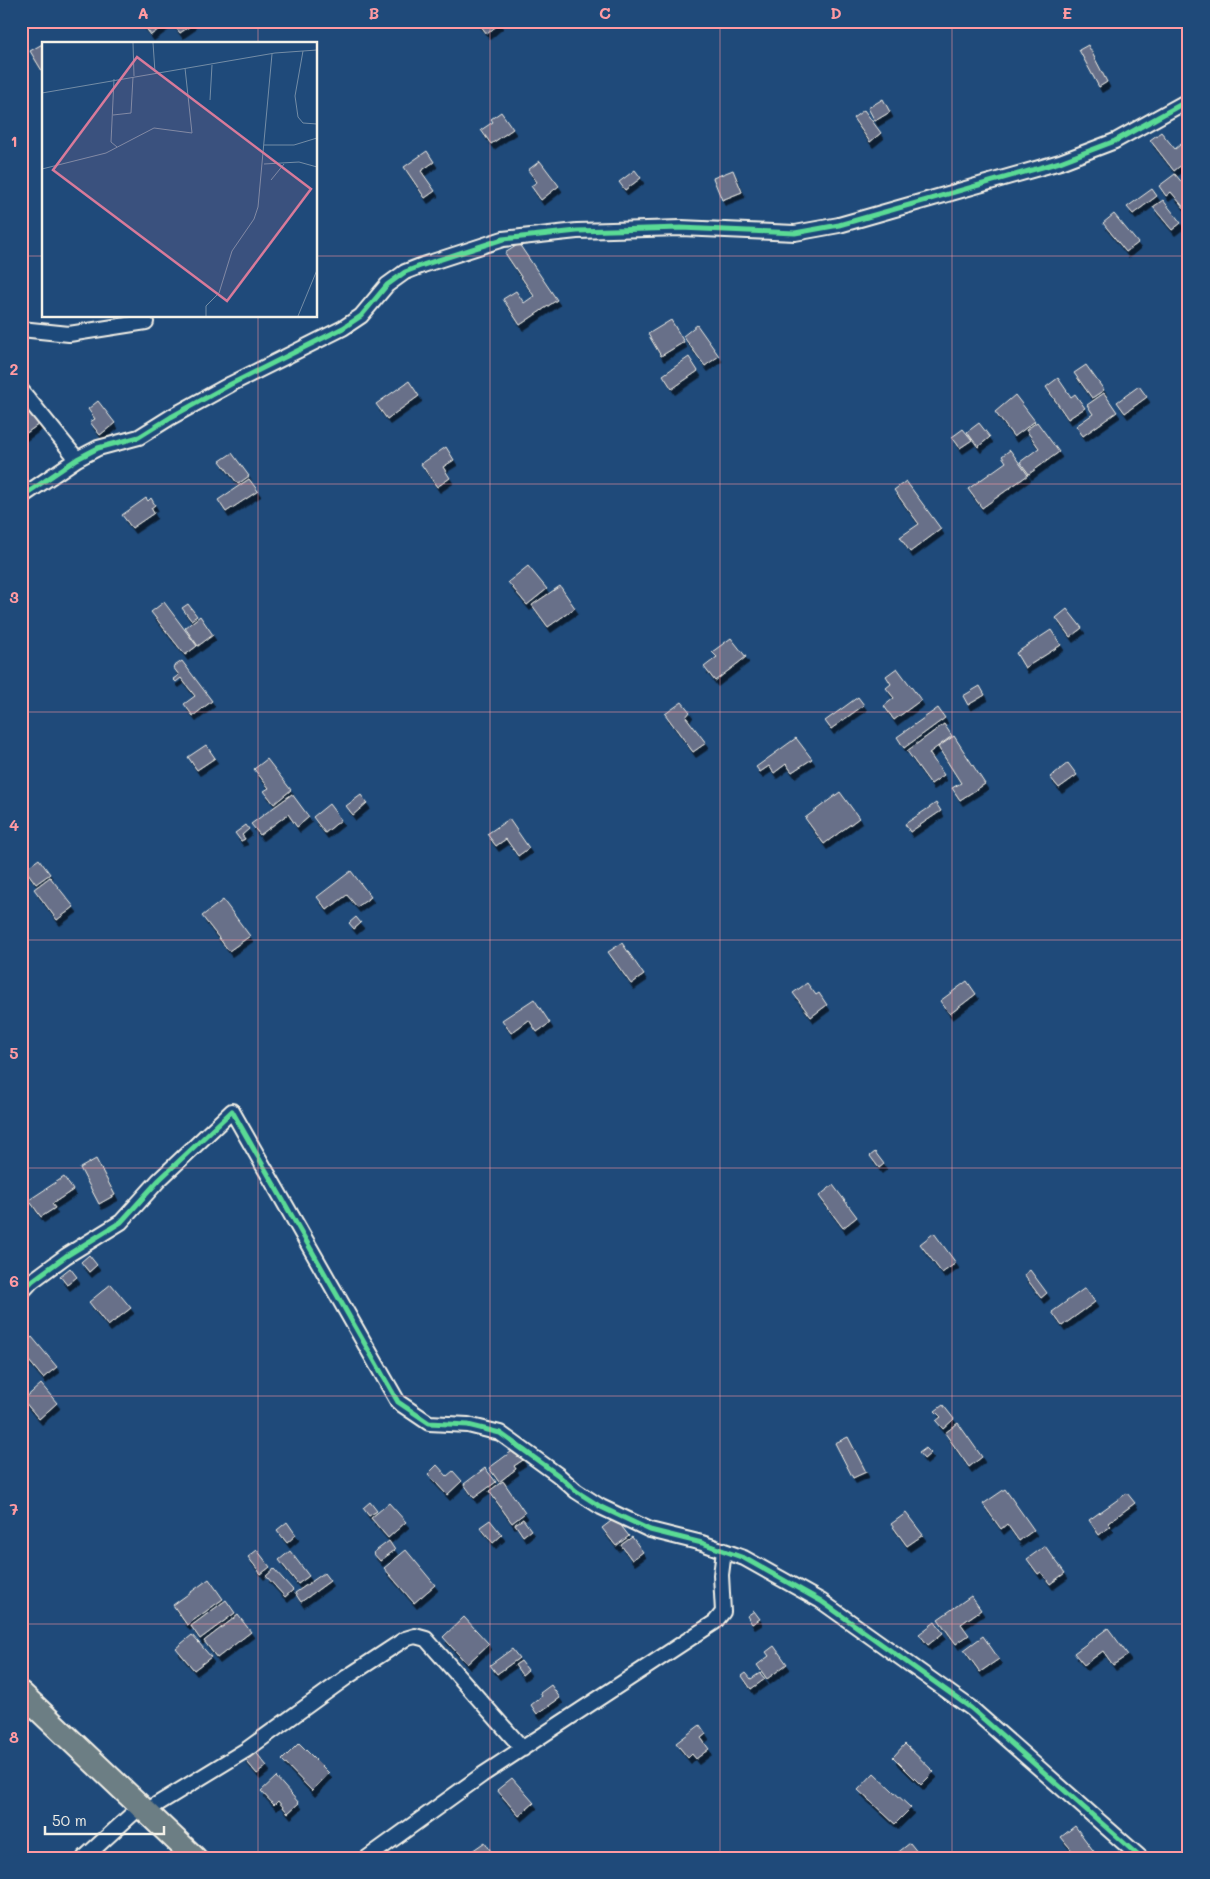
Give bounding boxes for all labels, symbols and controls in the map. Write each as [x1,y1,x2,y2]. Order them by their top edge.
text: A [137,2,149,23]
text: B [369,2,379,23]
text: C [599,2,611,23]
text: D [830,2,842,23]
text: E [1062,2,1072,23]
inset map [42,42,318,318]
text: 1 [10,130,18,151]
text: 2 [10,358,19,379]
text: 3 [9,586,19,607]
text: 4 [9,814,19,835]
text: 5 [9,1042,19,1063]
text: 6 [9,1270,19,1291]
text: 7 [10,1498,19,1519]
text: 8 [9,1726,19,1747]
scale bar [45,1804,164,1836]
text: 50 m [52,1810,87,1830]

